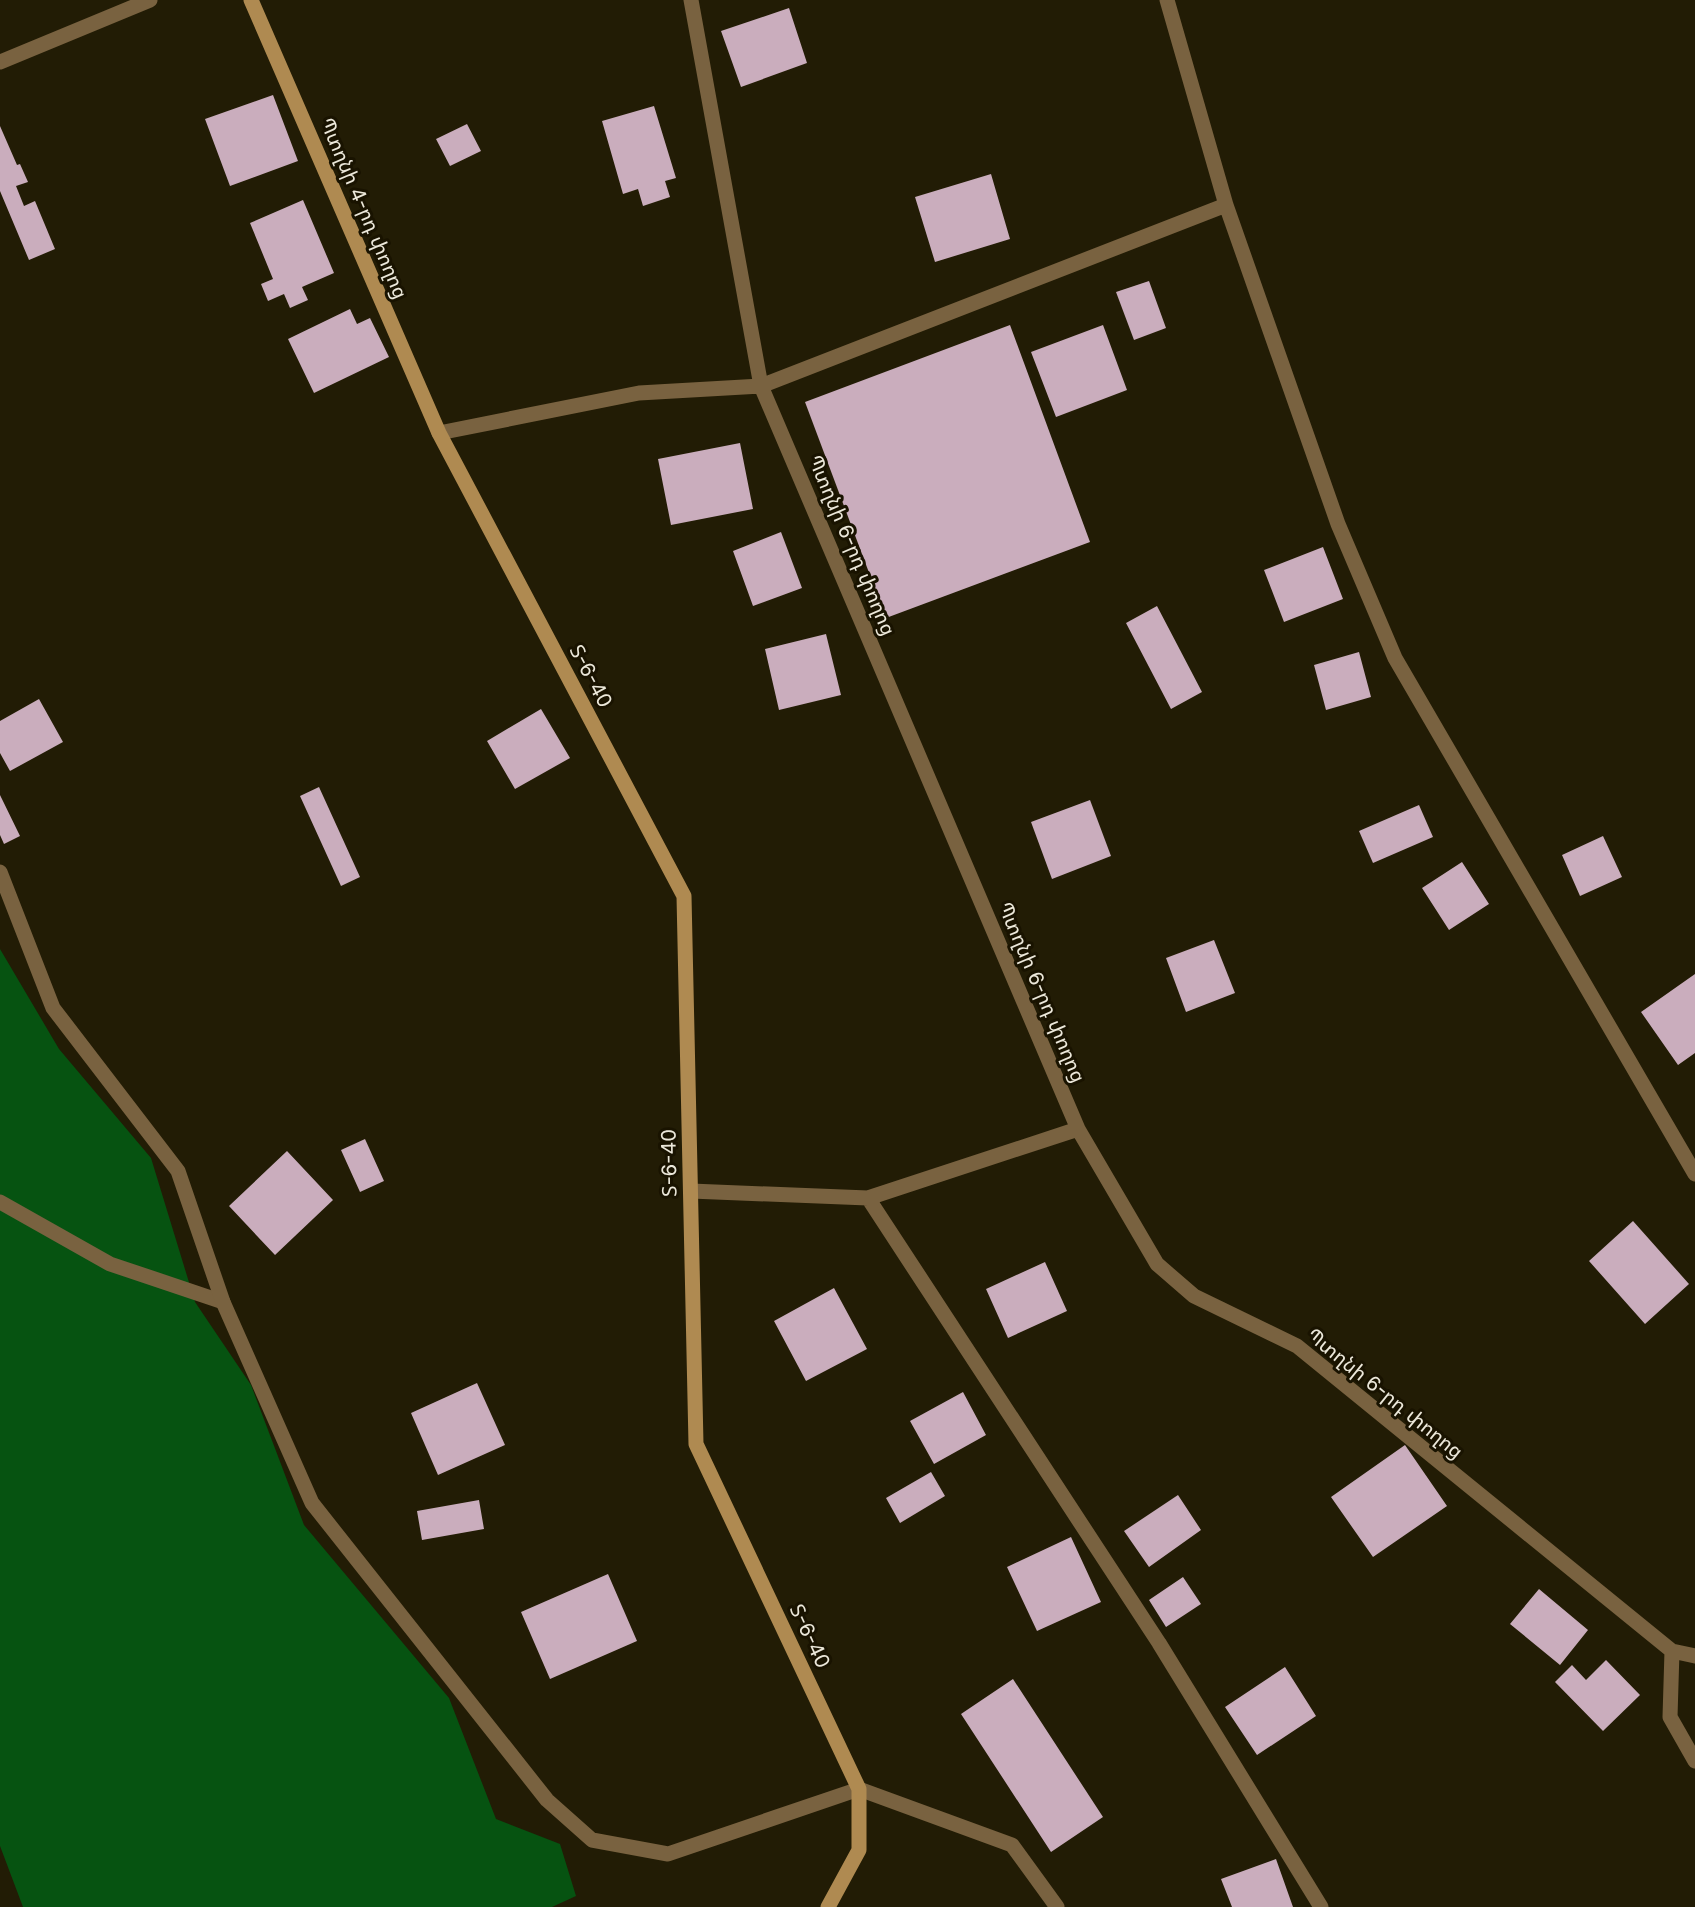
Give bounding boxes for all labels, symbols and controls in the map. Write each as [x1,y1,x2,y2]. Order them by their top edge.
street label: Պտղնի 4-րդ փողոց [315,114,413,302]
street label: Պտղնի 6-րդ փողոց [803,451,901,639]
street label: Տ-6-40 [564,640,618,712]
street label: Պտղնի 6-րդ փողոց [993,898,1091,1086]
street label: Տ-6-40 [656,1129,682,1197]
street label: Պտղնի 6-րդ փողոց [1302,1323,1468,1463]
street label: Տ-6-40 [785,1600,835,1672]

